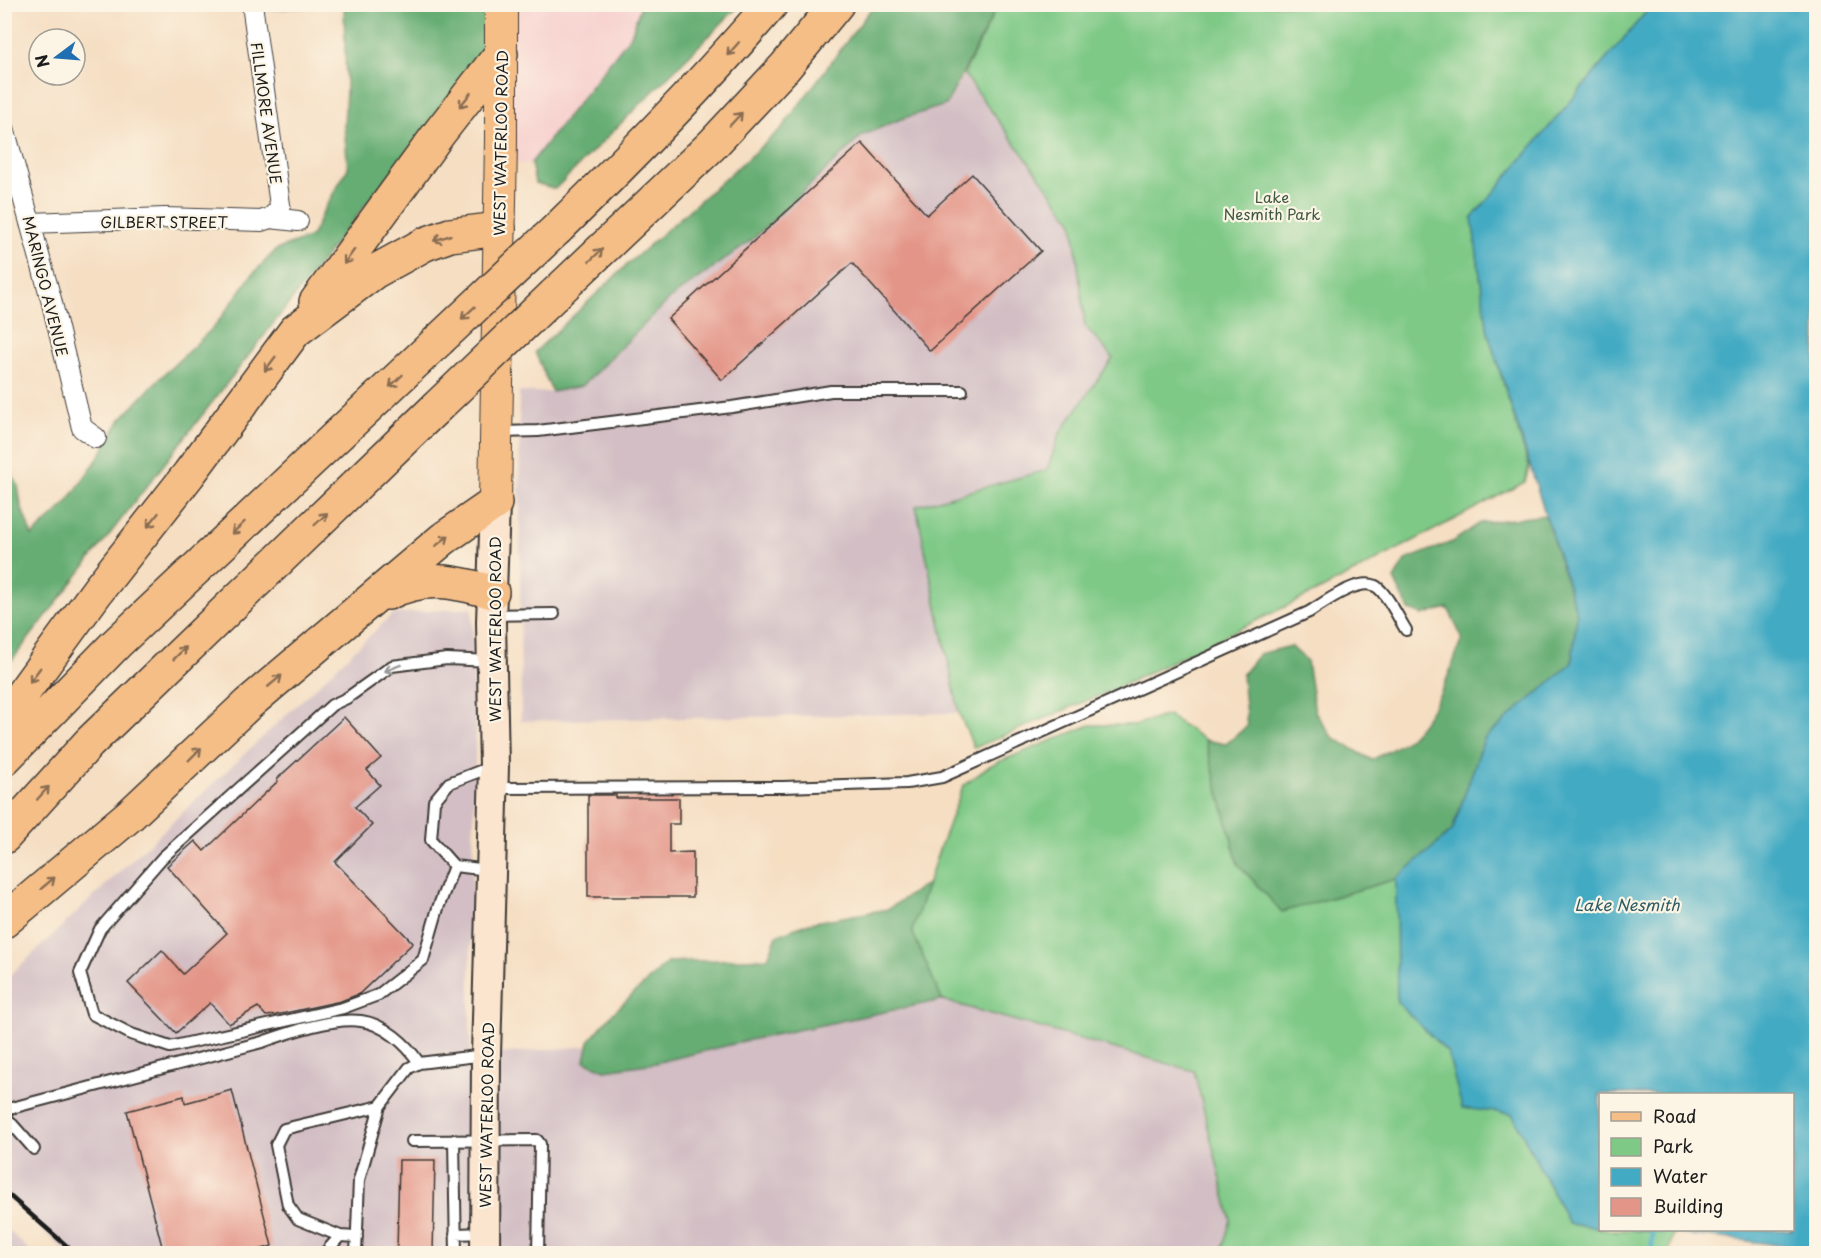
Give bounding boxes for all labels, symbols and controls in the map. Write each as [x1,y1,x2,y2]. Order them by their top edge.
north arrow [27,27,87,87]
street label: FILLMORE AVENUE [246,41,288,185]
one-way arrow [726,41,740,56]
street label: WEST WATERLOO ROAD [487,50,513,236]
text: N [28,52,55,71]
one-way arrow [459,92,472,108]
one-way arrow [729,112,744,127]
park label: Lake Nesmith Park [1224,185,1320,225]
street label: GILBERT STREET [100,210,228,233]
street label: MARINGO AVENUE [17,213,75,359]
one-way arrow [433,233,452,244]
one-way arrow [589,247,604,262]
one-way arrow [343,248,356,264]
one-way arrow [461,305,476,320]
one-way arrow [264,356,277,372]
one-way arrow [389,373,404,387]
one-way arrow [147,511,160,527]
one-way arrow [313,512,328,526]
one-way arrow [231,521,246,536]
one-way arrow [434,535,450,548]
street label: WEST WATERLOO ROAD [483,536,506,722]
one-way arrow [172,646,187,661]
one-way arrow [385,663,403,674]
one-way arrow [29,667,41,683]
one-way arrow [267,674,282,688]
one-way arrow [187,746,202,761]
one-way arrow [36,786,50,801]
one-way arrow [40,876,55,890]
water label: Lake Nesmith [1574,892,1680,916]
street label: WEST WATERLOO ROAD [473,1022,499,1208]
legend [1599,1093,1794,1231]
text: Road [1653,1102,1697,1129]
text: Park [1653,1132,1693,1159]
text: Water [1653,1162,1708,1189]
text: Building [1653,1192,1723,1219]

